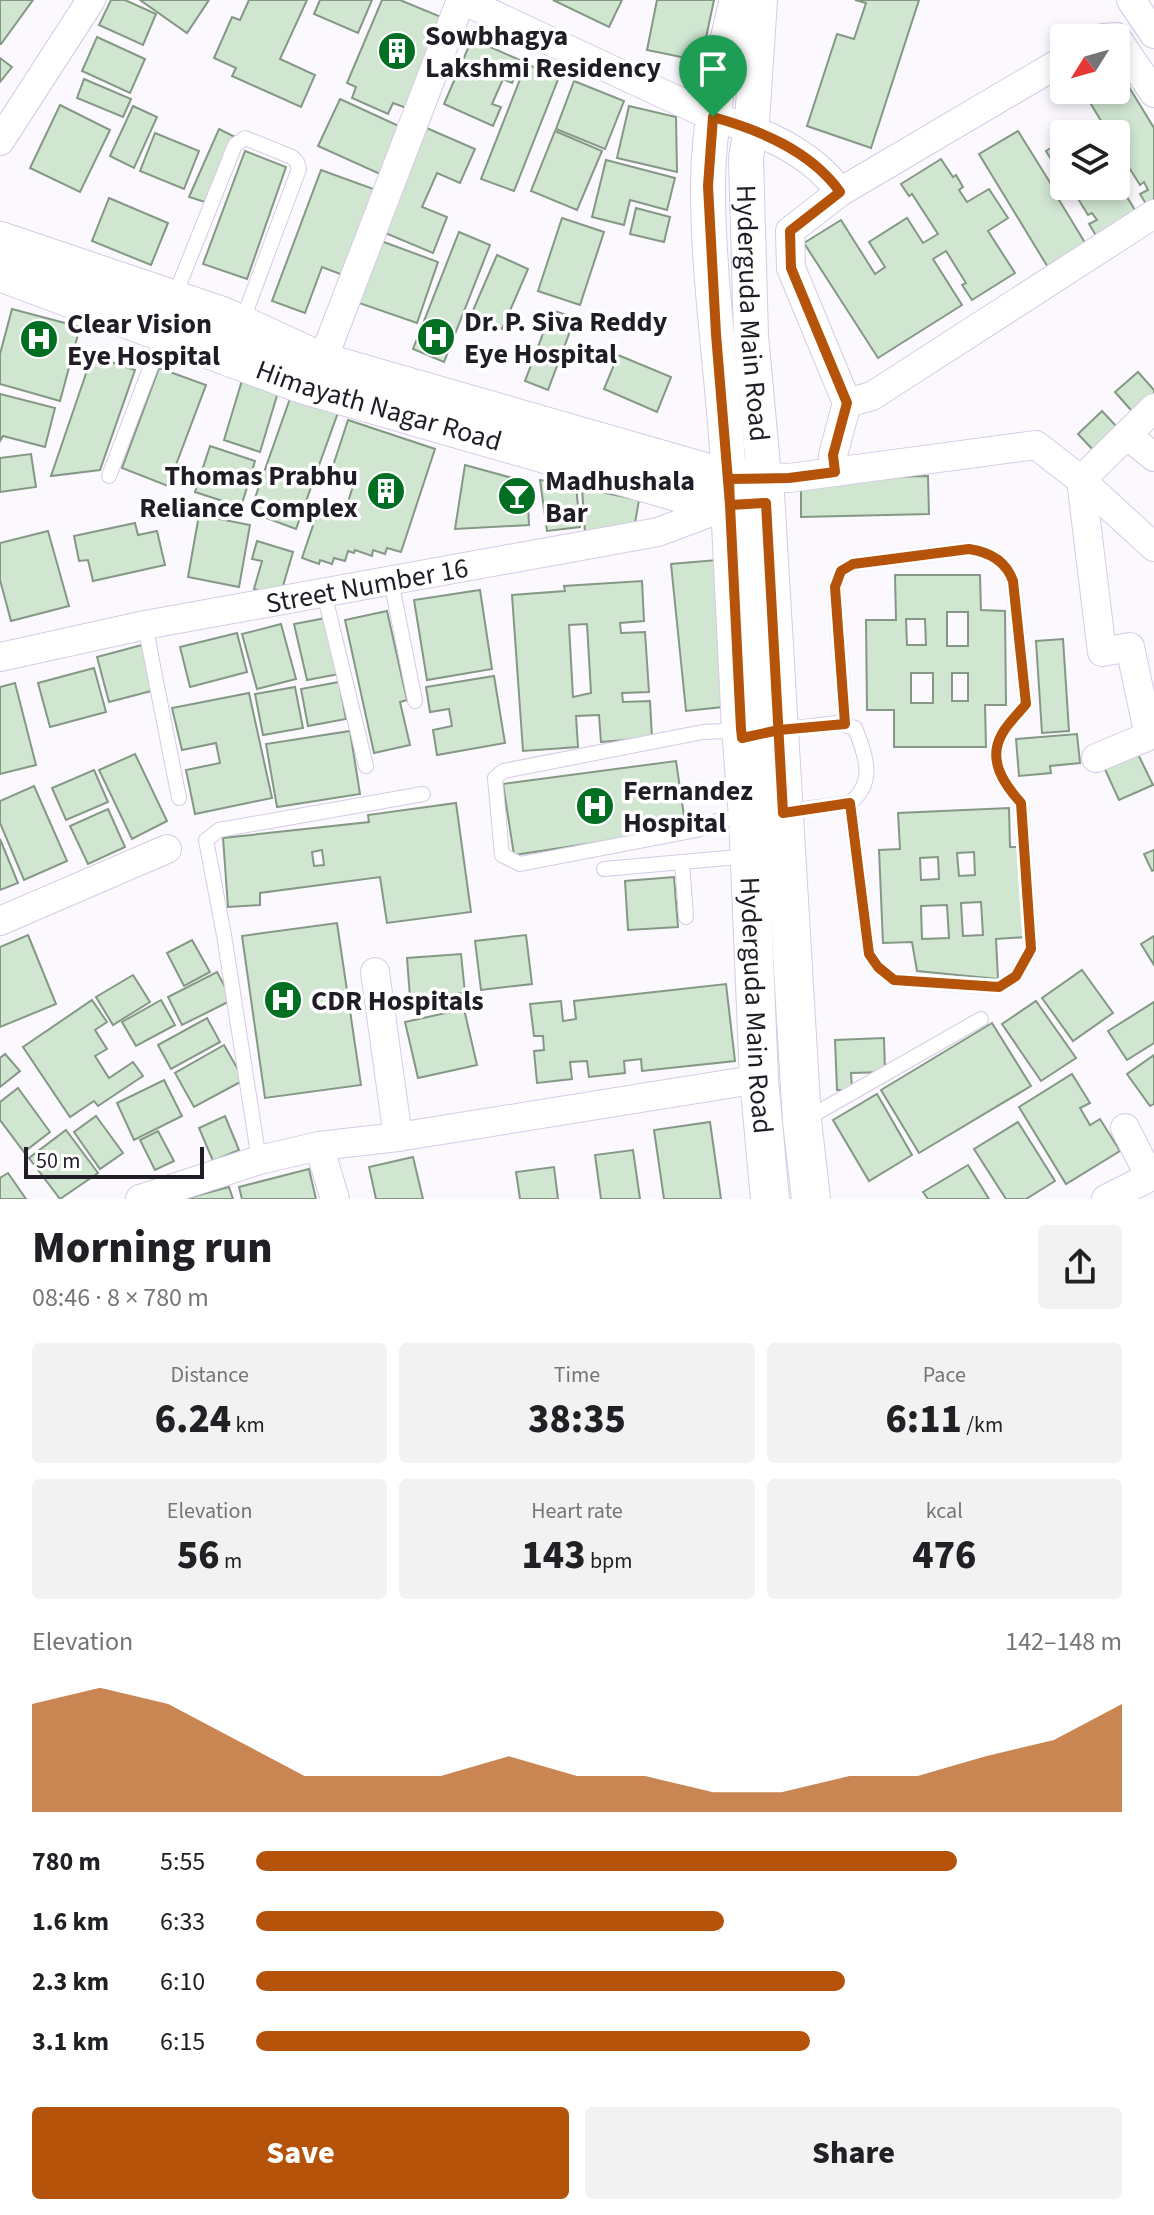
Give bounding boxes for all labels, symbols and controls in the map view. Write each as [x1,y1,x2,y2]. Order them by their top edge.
place label: Sowbhagya Lakshmi Residency [425,16,662,88]
north arrow [1050,24,1130,104]
map controls [1050,24,1130,200]
building icon: Sowbhagya Lakshmi Residency [376,30,418,72]
pin [679,35,747,117]
icon: arrive [691,47,735,91]
button: layers [1050,120,1130,200]
street label: Hyderguda Main Road [726,184,780,443]
place label: Dr. P. Siva Reddy Eye Hospital [464,302,668,374]
place label: Clear Vision Eye Hospital [67,304,220,376]
hospital icon: Dr. P. Siva Reddy Eye Hospital [415,316,457,358]
hospital icon: Clear Vision Eye Hospital [18,318,60,360]
street label: Himayath Nagar Road [250,350,506,462]
place label: Thomas Prabhu Reliance Complex [139,456,358,528]
place label: Madhushala Bar [545,461,695,533]
building icon: Thomas Prabhu Reliance Complex [365,470,407,512]
bar icon: Madhushala Bar [496,475,538,517]
street label: Street Number 16 [263,548,471,624]
place label: Fernandez Hospital [623,771,753,843]
hospital icon: Fernandez Hospital [574,785,616,827]
street label: Hyderguda Main Road [730,876,783,1135]
hospital icon: CDR Hospitals [262,979,304,1021]
place label: CDR Hospitals [311,981,484,1021]
scale bar [24,1143,204,1179]
text: 50 m [36,1145,81,1177]
text: Morning run [32,1217,273,1280]
button: share [1038,1225,1122,1309]
text: 08:46 · 8 × 780 m [32,1279,209,1316]
text: Distance [171,1359,249,1391]
text: Time [554,1359,600,1391]
text: Pace [923,1359,966,1391]
text: 6.24 [155,1391,231,1448]
text: 38:35 [528,1391,626,1448]
text: 6:11 [885,1391,962,1448]
text: km [231,1409,265,1441]
text: /km [962,1409,1003,1441]
text: Elevation [167,1495,253,1527]
text: Heart rate [531,1495,623,1527]
text: kcal [926,1495,963,1527]
text: 56 [177,1527,220,1584]
text: 143 [521,1527,586,1584]
text: 476 [912,1527,976,1584]
text: m [220,1545,242,1577]
text: bpm [586,1545,633,1577]
text: Elevation [32,1623,133,1660]
text: 142–148 m [1005,1623,1122,1660]
text: 780 m [32,1843,101,1880]
text: 5:55 [160,1843,205,1880]
text: 1.6 km [32,1903,109,1940]
text: 6:33 [160,1903,205,1940]
text: 2.3 km [32,1963,109,2000]
text: 6:10 [160,1963,205,2000]
text: 3.1 km [32,2023,109,2060]
text: 6:15 [160,2023,205,2060]
button: Save [32,2107,569,2199]
button: Share [585,2107,1122,2199]

